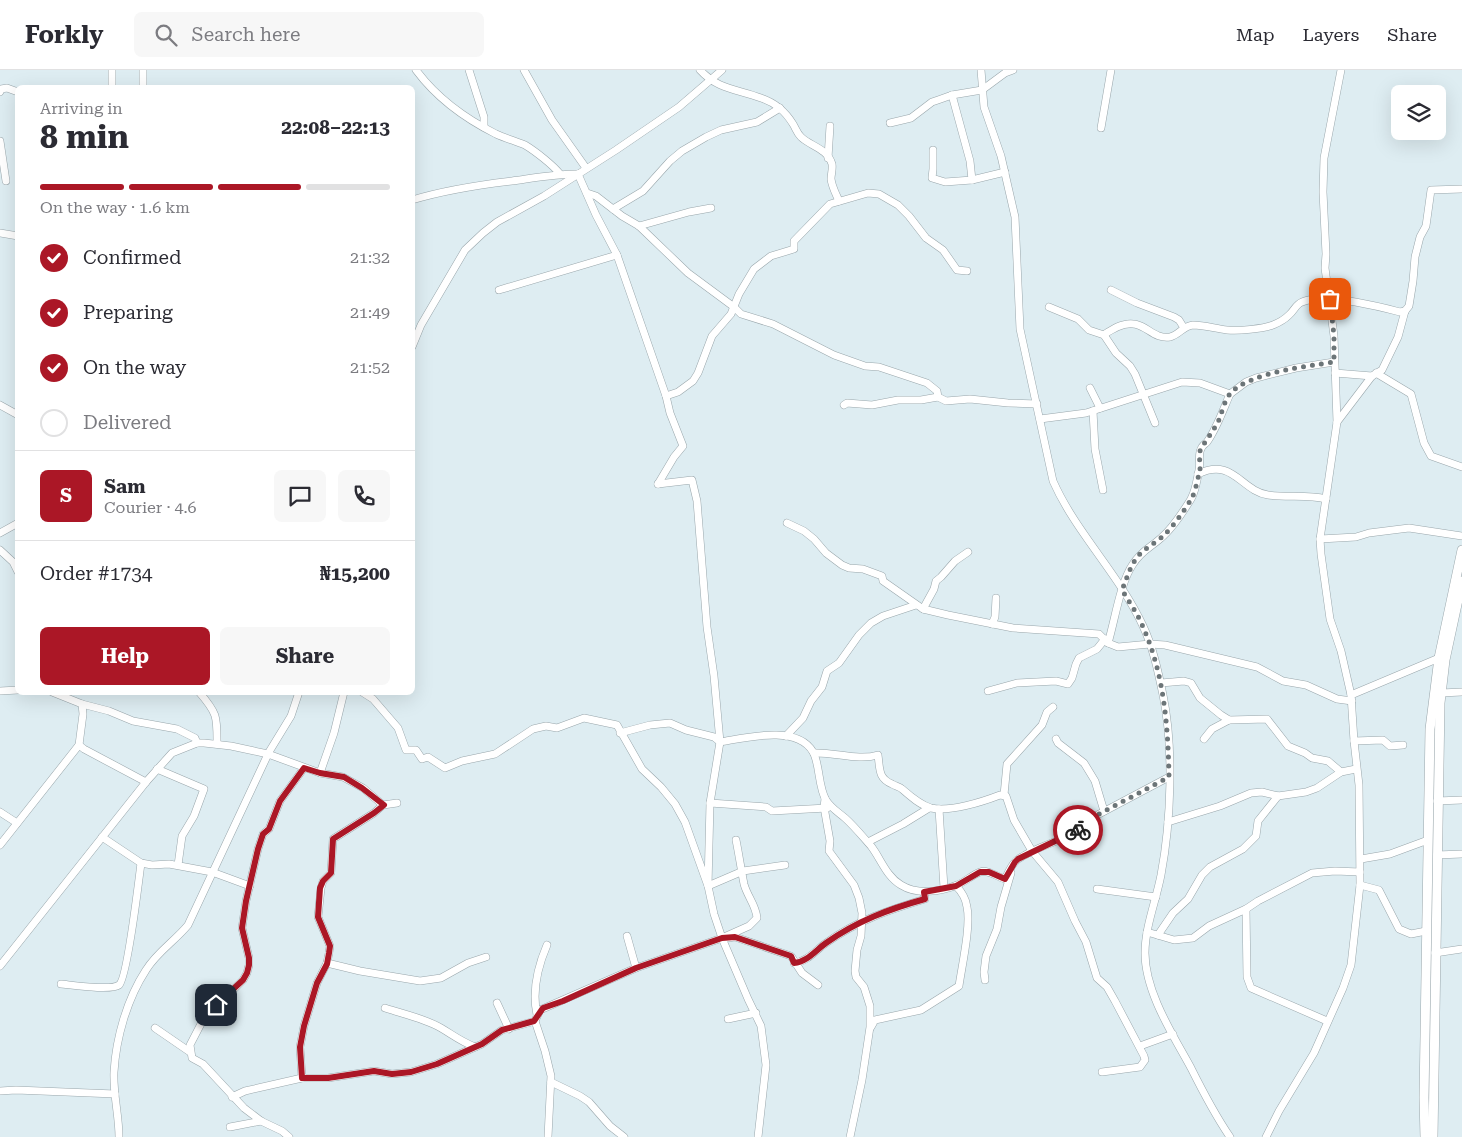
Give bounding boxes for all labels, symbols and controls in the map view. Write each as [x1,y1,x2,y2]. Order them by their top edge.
search box [134,12,484,57]
text: Forkly [25,21,104,49]
icon: search [152,21,180,49]
text: Search here [192,23,300,46]
text: Map [1236,24,1275,45]
text: Layers [1303,24,1359,45]
text: Share [1387,24,1437,45]
map controls [1391,85,1446,140]
button: layers [1391,85,1446,140]
text: Arriving in [40,99,123,118]
text: 22:08–22:13 [281,116,390,139]
text: 8 min [40,118,129,156]
text: On the way · 1.6 km [40,198,190,217]
icon: check [40,244,68,272]
text: Confirmed [83,246,181,269]
text: 21:32 [350,248,390,267]
pin [1309,278,1351,320]
icon: bag [1316,285,1344,313]
icon: check [40,299,68,327]
text: Preparing [83,301,173,324]
text: 21:49 [350,303,390,322]
icon: check [40,354,68,382]
text: On the way [83,356,186,379]
text: 21:52 [350,358,390,377]
text: Delivered [83,411,171,434]
button: chat [274,470,326,522]
button: phone [338,470,390,522]
text: Sam [104,475,146,498]
text: S [60,484,72,507]
text: Courier · 4.6 [104,498,197,517]
text: Order #1734 [40,562,152,585]
text: ₦15,200 [320,562,390,585]
button: Help [40,627,210,685]
button: Share [220,627,390,685]
courier [1053,805,1103,855]
icon: bike [1064,816,1092,844]
pin [195,984,237,1026]
icon: home [202,991,230,1019]

